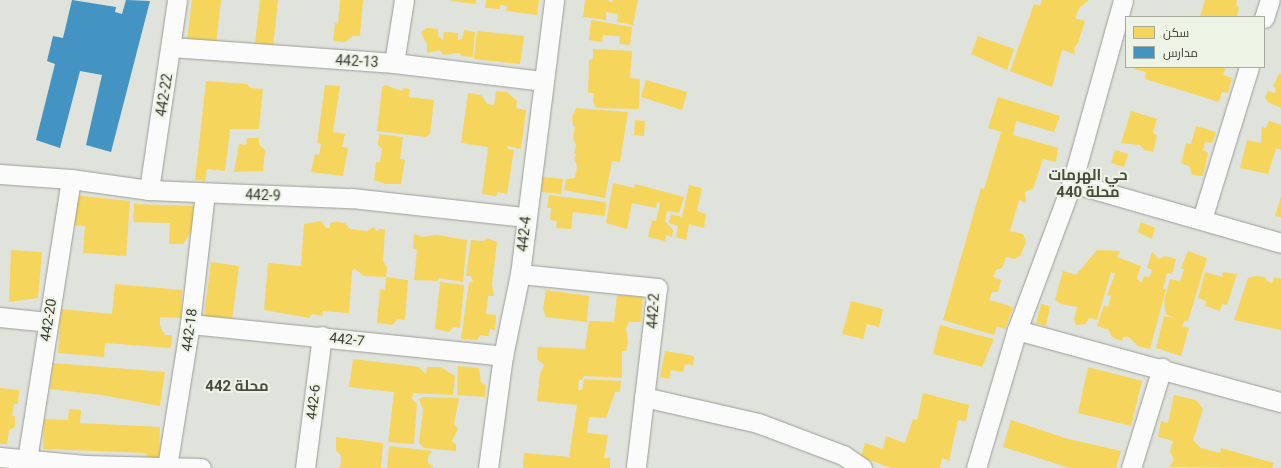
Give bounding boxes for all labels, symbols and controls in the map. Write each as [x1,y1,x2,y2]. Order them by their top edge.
legend [1125,16,1265,68]
text: سكن [1163,26,1189,40]
text: مدارس [1163,46,1198,60]
street label: 442-13 [335,51,379,71]
street label: 442-22 [152,72,176,118]
district label: حي الهرمات محلة 440 [1048,166,1128,201]
street label: 442-9 [245,186,281,204]
street label: 442-4 [514,216,534,252]
street label: 442-2 [644,293,662,329]
street label: 442-20 [36,297,60,343]
street label: 442-18 [178,307,200,353]
street label: 442-7 [329,329,365,349]
district label: محلة 442 [205,378,269,396]
street label: 442-6 [303,383,323,421]

